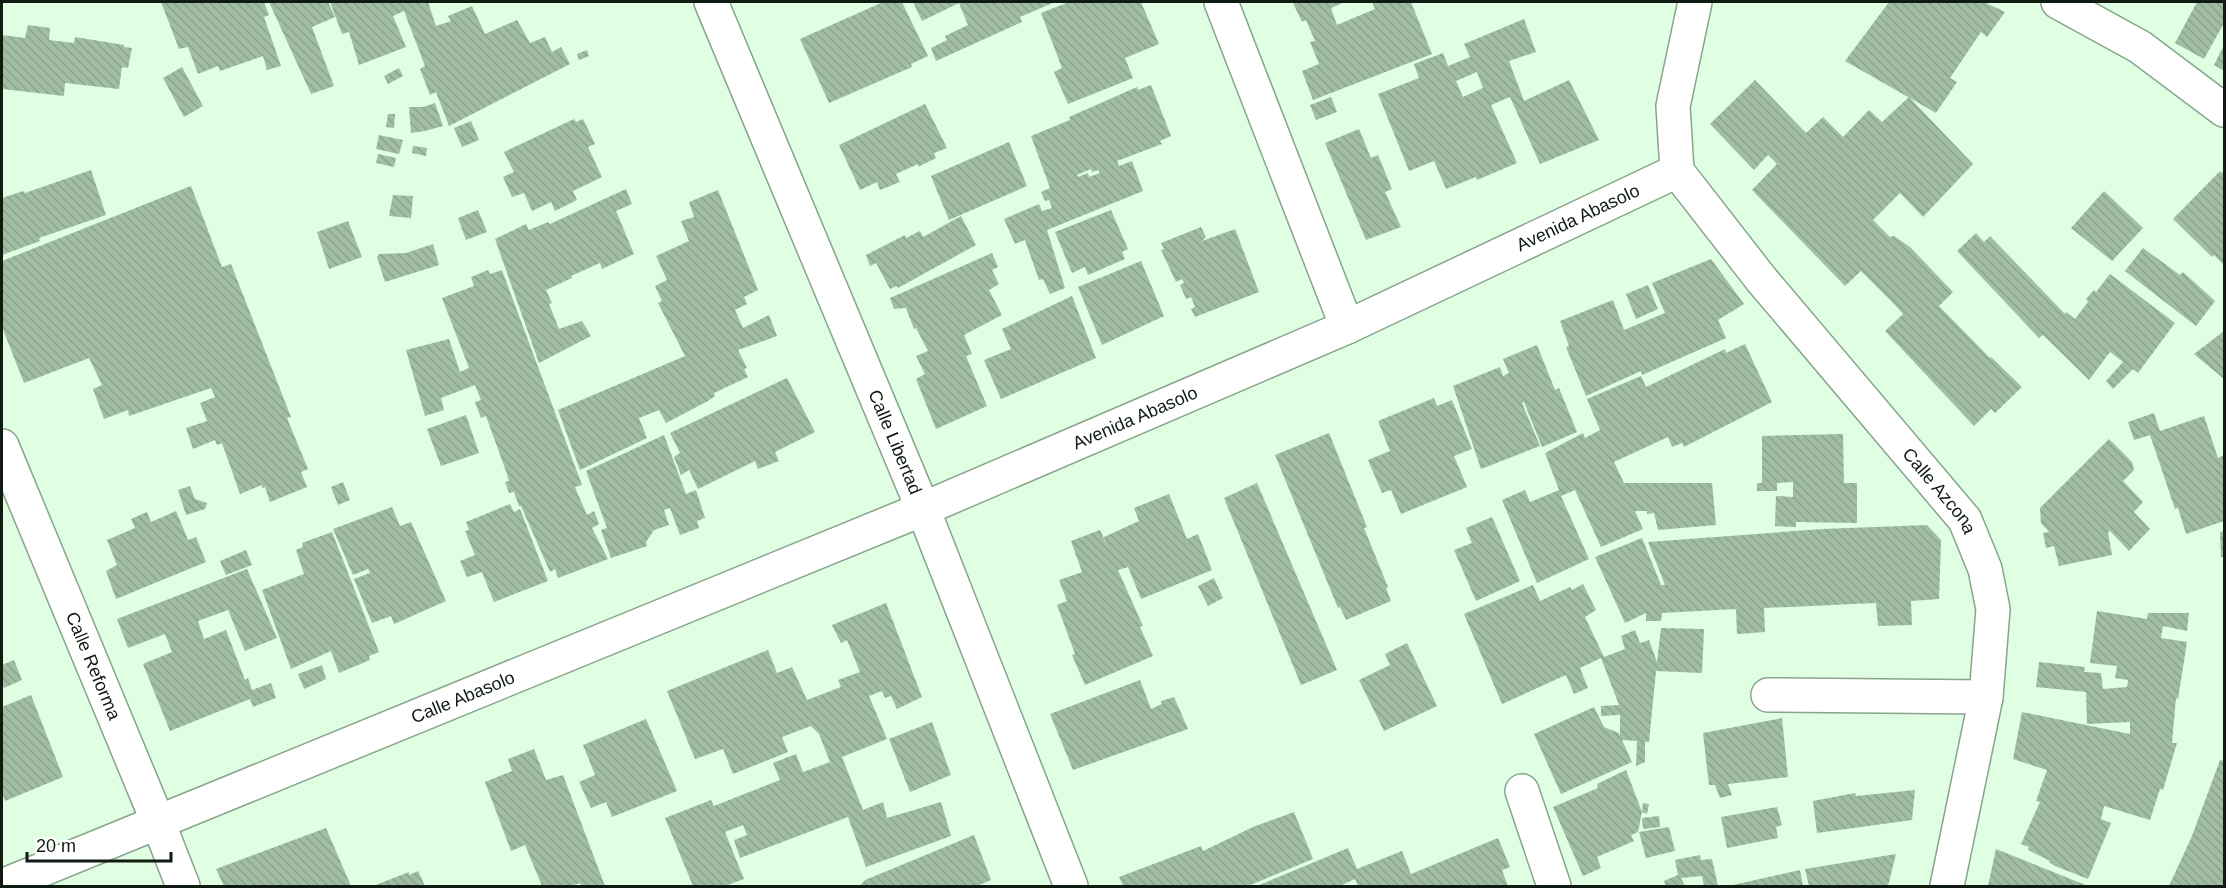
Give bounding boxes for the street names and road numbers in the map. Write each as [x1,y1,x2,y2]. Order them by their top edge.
street label: Avenida Abasolo [1513,180,1643,255]
street label: Avenida Abasolo [1070,382,1201,454]
street label: Calle Libertad [864,387,926,497]
street label: Calle Azcona [1898,444,1980,538]
street label: Calle Reforma [62,609,125,724]
street label: Calle Abasolo [408,667,518,727]

